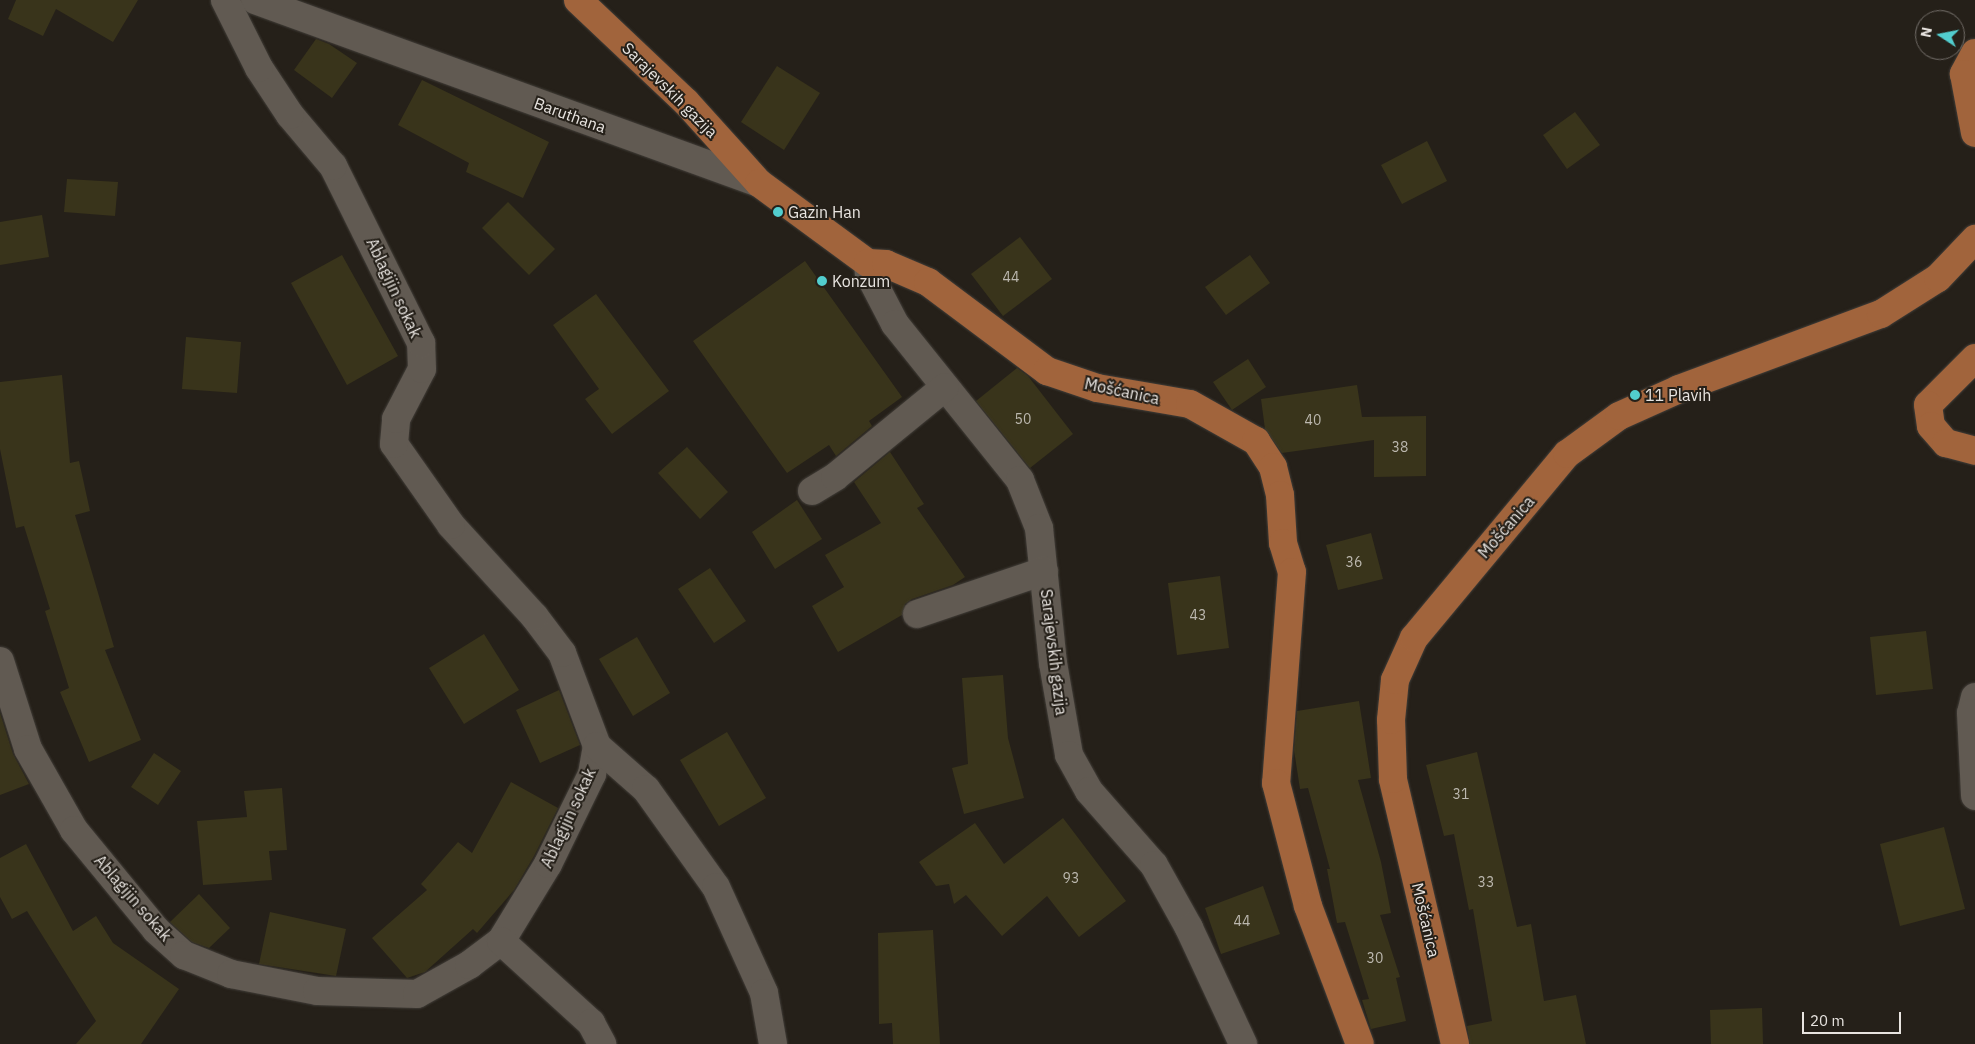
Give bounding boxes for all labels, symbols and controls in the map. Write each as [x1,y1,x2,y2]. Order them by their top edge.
north arrow [1915,10,1965,60]
text: N [1916,26,1936,39]
street label: Sarajevskih gazija [618,38,722,142]
street label: Baruthana [532,93,608,137]
place label: Gazin Han [788,202,861,222]
marker: Gazin Han [772,206,784,218]
street label: Ablagijin sokak [363,235,425,341]
house number: 44 [1003,269,1019,285]
place label: Konzum [832,271,890,291]
marker: Konzum [816,275,828,287]
street label: Mošćanica [1083,374,1161,408]
place label: 11 Plavih [1645,385,1711,405]
marker: 11 Plavih [1629,389,1641,401]
house number: 50 [1015,411,1031,427]
house number: 40 [1305,412,1321,428]
house number: 38 [1392,439,1408,455]
street label: Mošćanica [1474,492,1538,562]
house number: 36 [1346,554,1362,570]
street label: Sarajevskih gazija [1037,588,1071,716]
house number: 43 [1190,607,1206,623]
street label: Ablagijin sokak [537,765,599,871]
house number: 31 [1453,786,1469,802]
street label: Ablagijin sokak [90,851,176,945]
house number: 93 [1063,870,1079,886]
house number: 33 [1478,874,1494,890]
street label: Mošćanica [1408,881,1444,959]
house number: 44 [1234,913,1250,929]
house number: 30 [1367,950,1383,966]
scale bar [1805,1002,1904,1034]
text: 20 m [1810,1011,1845,1030]

